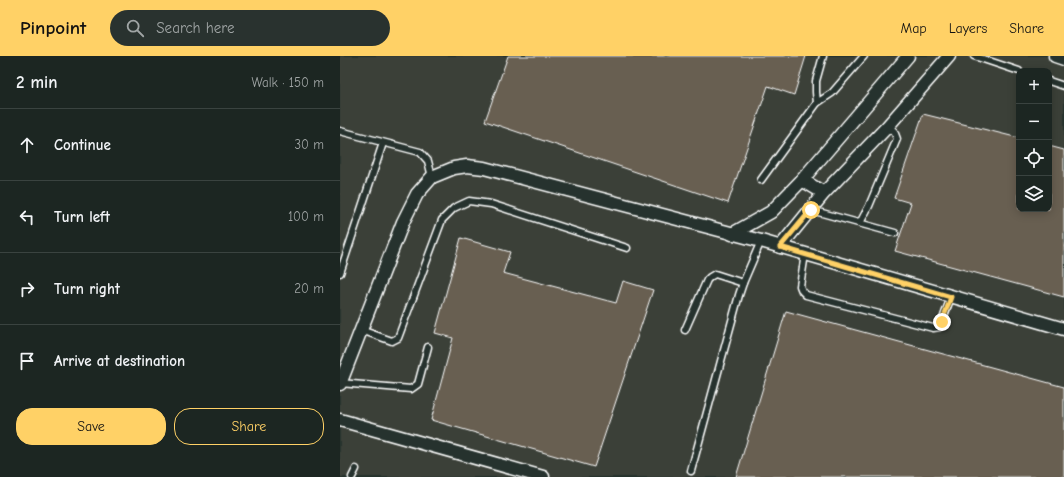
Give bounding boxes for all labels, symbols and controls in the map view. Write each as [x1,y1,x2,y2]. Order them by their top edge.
search box [110,10,390,46]
text: Pinpoint [20,17,86,39]
icon: search [124,17,146,39]
text: Search here [156,19,234,37]
text: Map [900,20,927,37]
text: Layers [949,20,987,37]
text: Share [1009,20,1044,37]
map controls [1016,68,1052,212]
button: + [1016,68,1052,104]
text: 2 min [16,73,57,92]
text: Walk · 150 m [252,75,324,90]
button: − [1016,104,1052,140]
icon: ahead [16,134,38,156]
text: Continue [54,136,111,154]
text: 30 m [294,137,324,152]
button: locate [1016,140,1052,176]
button: layers [1016,176,1052,212]
route start [802,201,820,219]
icon: left [16,206,38,228]
text: Turn left [54,208,110,226]
text: 100 m [288,209,324,224]
icon: right [16,278,38,300]
text: Turn right [54,280,120,298]
text: 20 m [294,281,324,296]
route end [933,313,951,331]
icon: arrive [16,350,38,372]
text: Arrive at destination [54,352,185,370]
button: Save [16,408,166,445]
button: Share [174,408,324,445]

